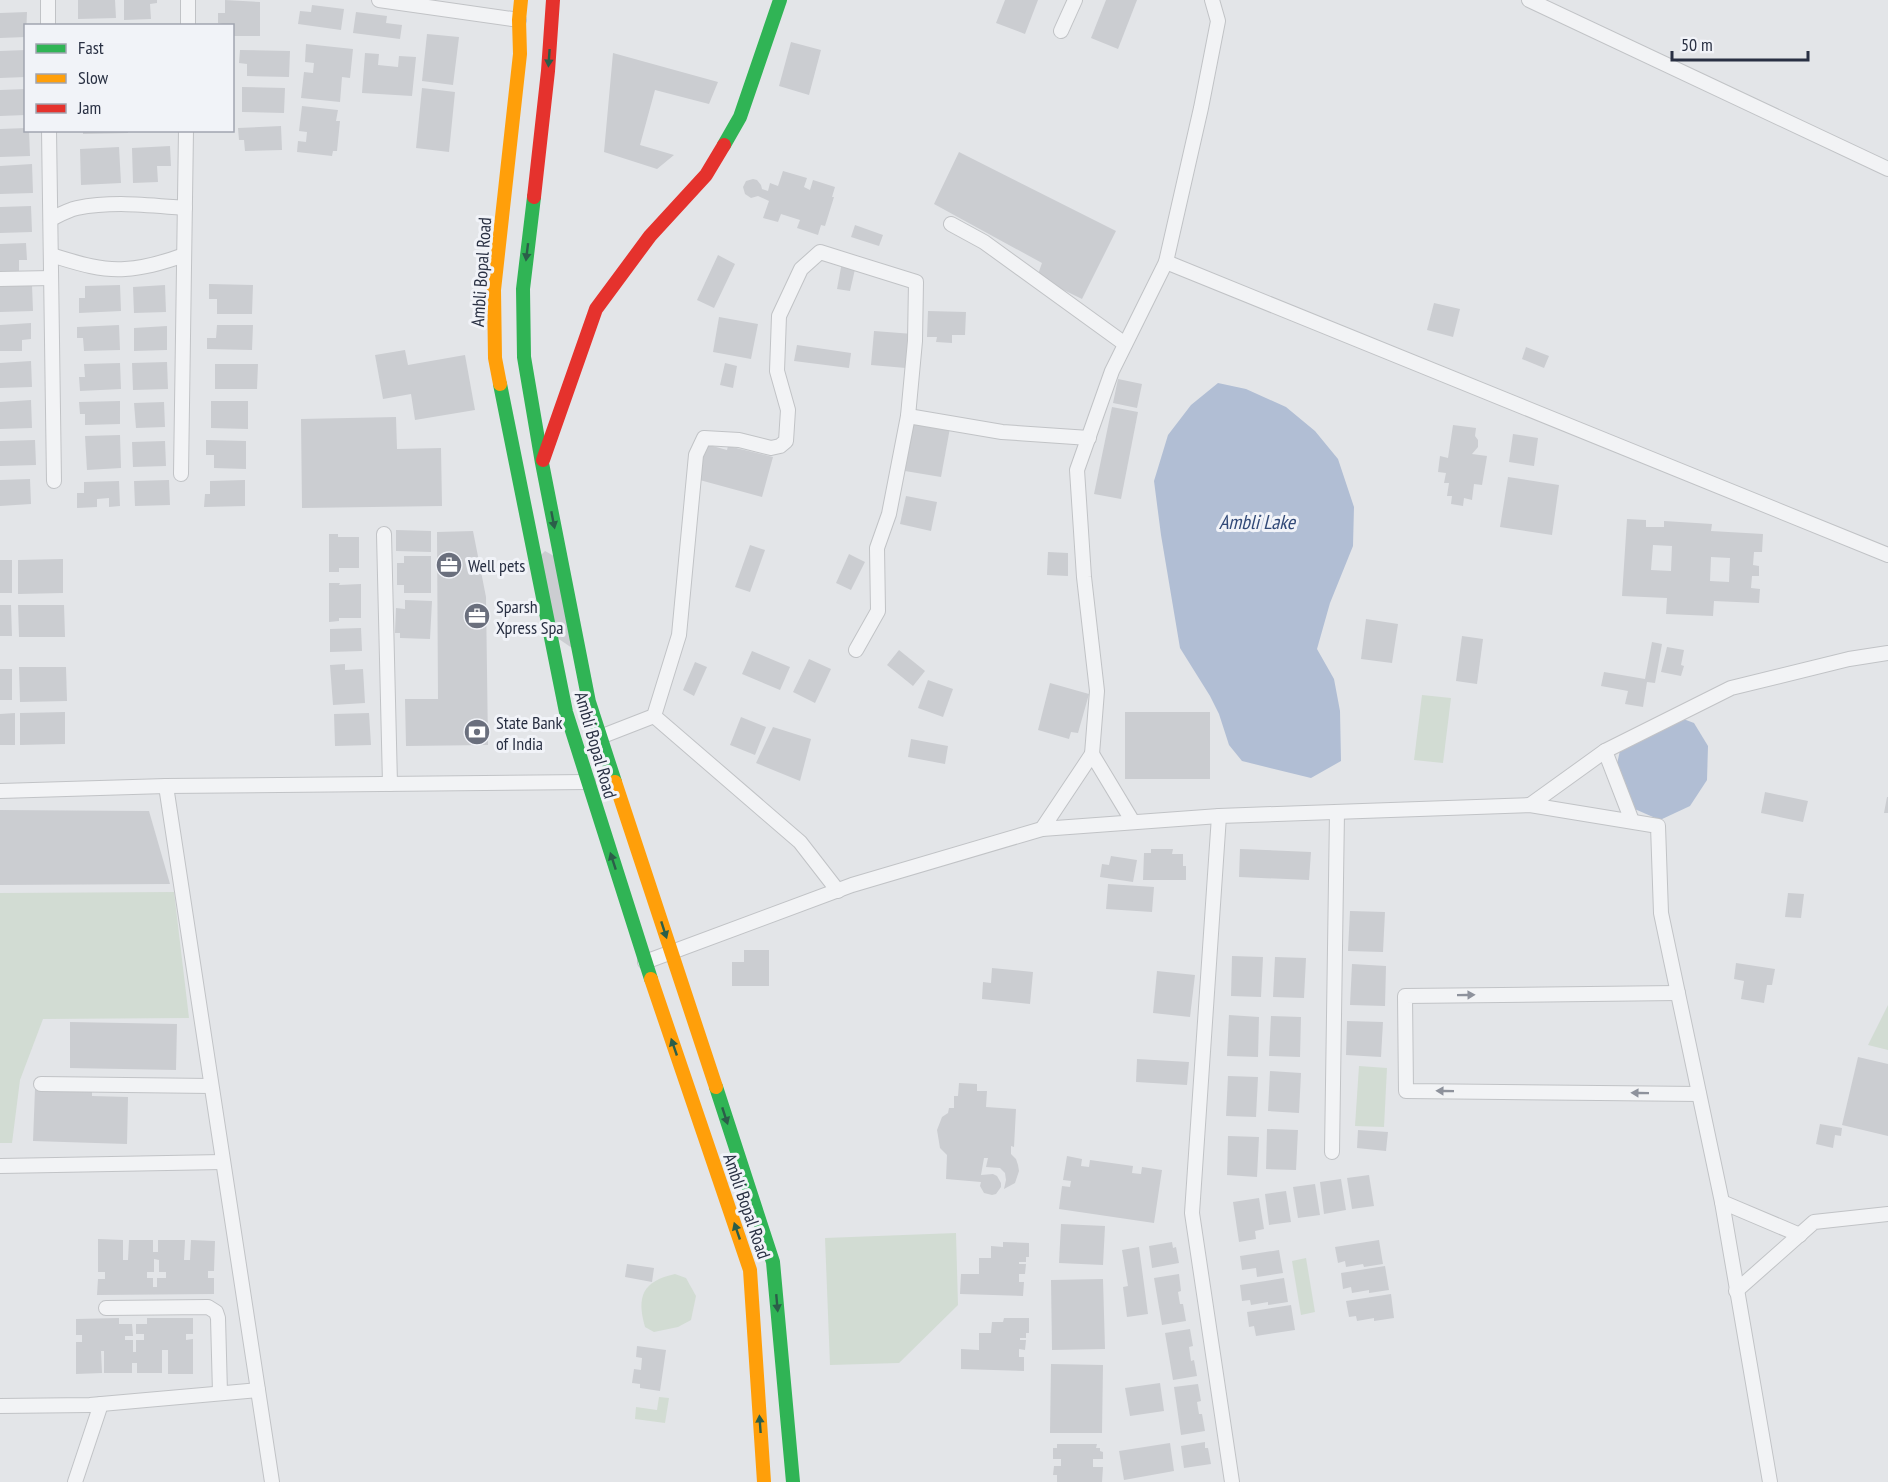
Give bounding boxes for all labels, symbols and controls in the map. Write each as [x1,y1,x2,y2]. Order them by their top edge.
legend [24,24,234,132]
scale bar [1672,24,1808,62]
text: 50 m [1681,33,1713,56]
text: Fast [78,36,104,59]
one-way arrow [544,49,553,68]
text: Slow [78,66,109,89]
text: Jam [77,96,101,119]
street label: Ambli Bopal Road [466,216,496,328]
one-way arrow [522,243,532,262]
water label: Ambli Lake [1219,509,1297,535]
one-way arrow [549,511,558,530]
office icon: Well pets [434,550,464,580]
place label: Well pets [468,554,525,577]
place label: Sparsh Xpress Spa [496,595,564,639]
office icon: Sparsh Xpress Spa [462,601,492,631]
street label: Ambli Bopal Road [570,689,622,801]
place label: State Bank of India [496,711,562,755]
bank icon: State Bank of India [462,717,492,747]
one-way arrow [608,852,617,870]
one-way arrow [660,922,669,940]
one-way arrow [1456,990,1475,1000]
one-way arrow [668,1038,678,1056]
one-way arrow [1436,1086,1455,1096]
one-way arrow [1631,1088,1650,1098]
one-way arrow [720,1107,730,1125]
street label: Ambli Bopal Road [718,1150,776,1262]
one-way arrow [732,1222,741,1240]
one-way arrow [772,1293,781,1312]
one-way arrow [755,1414,765,1433]

